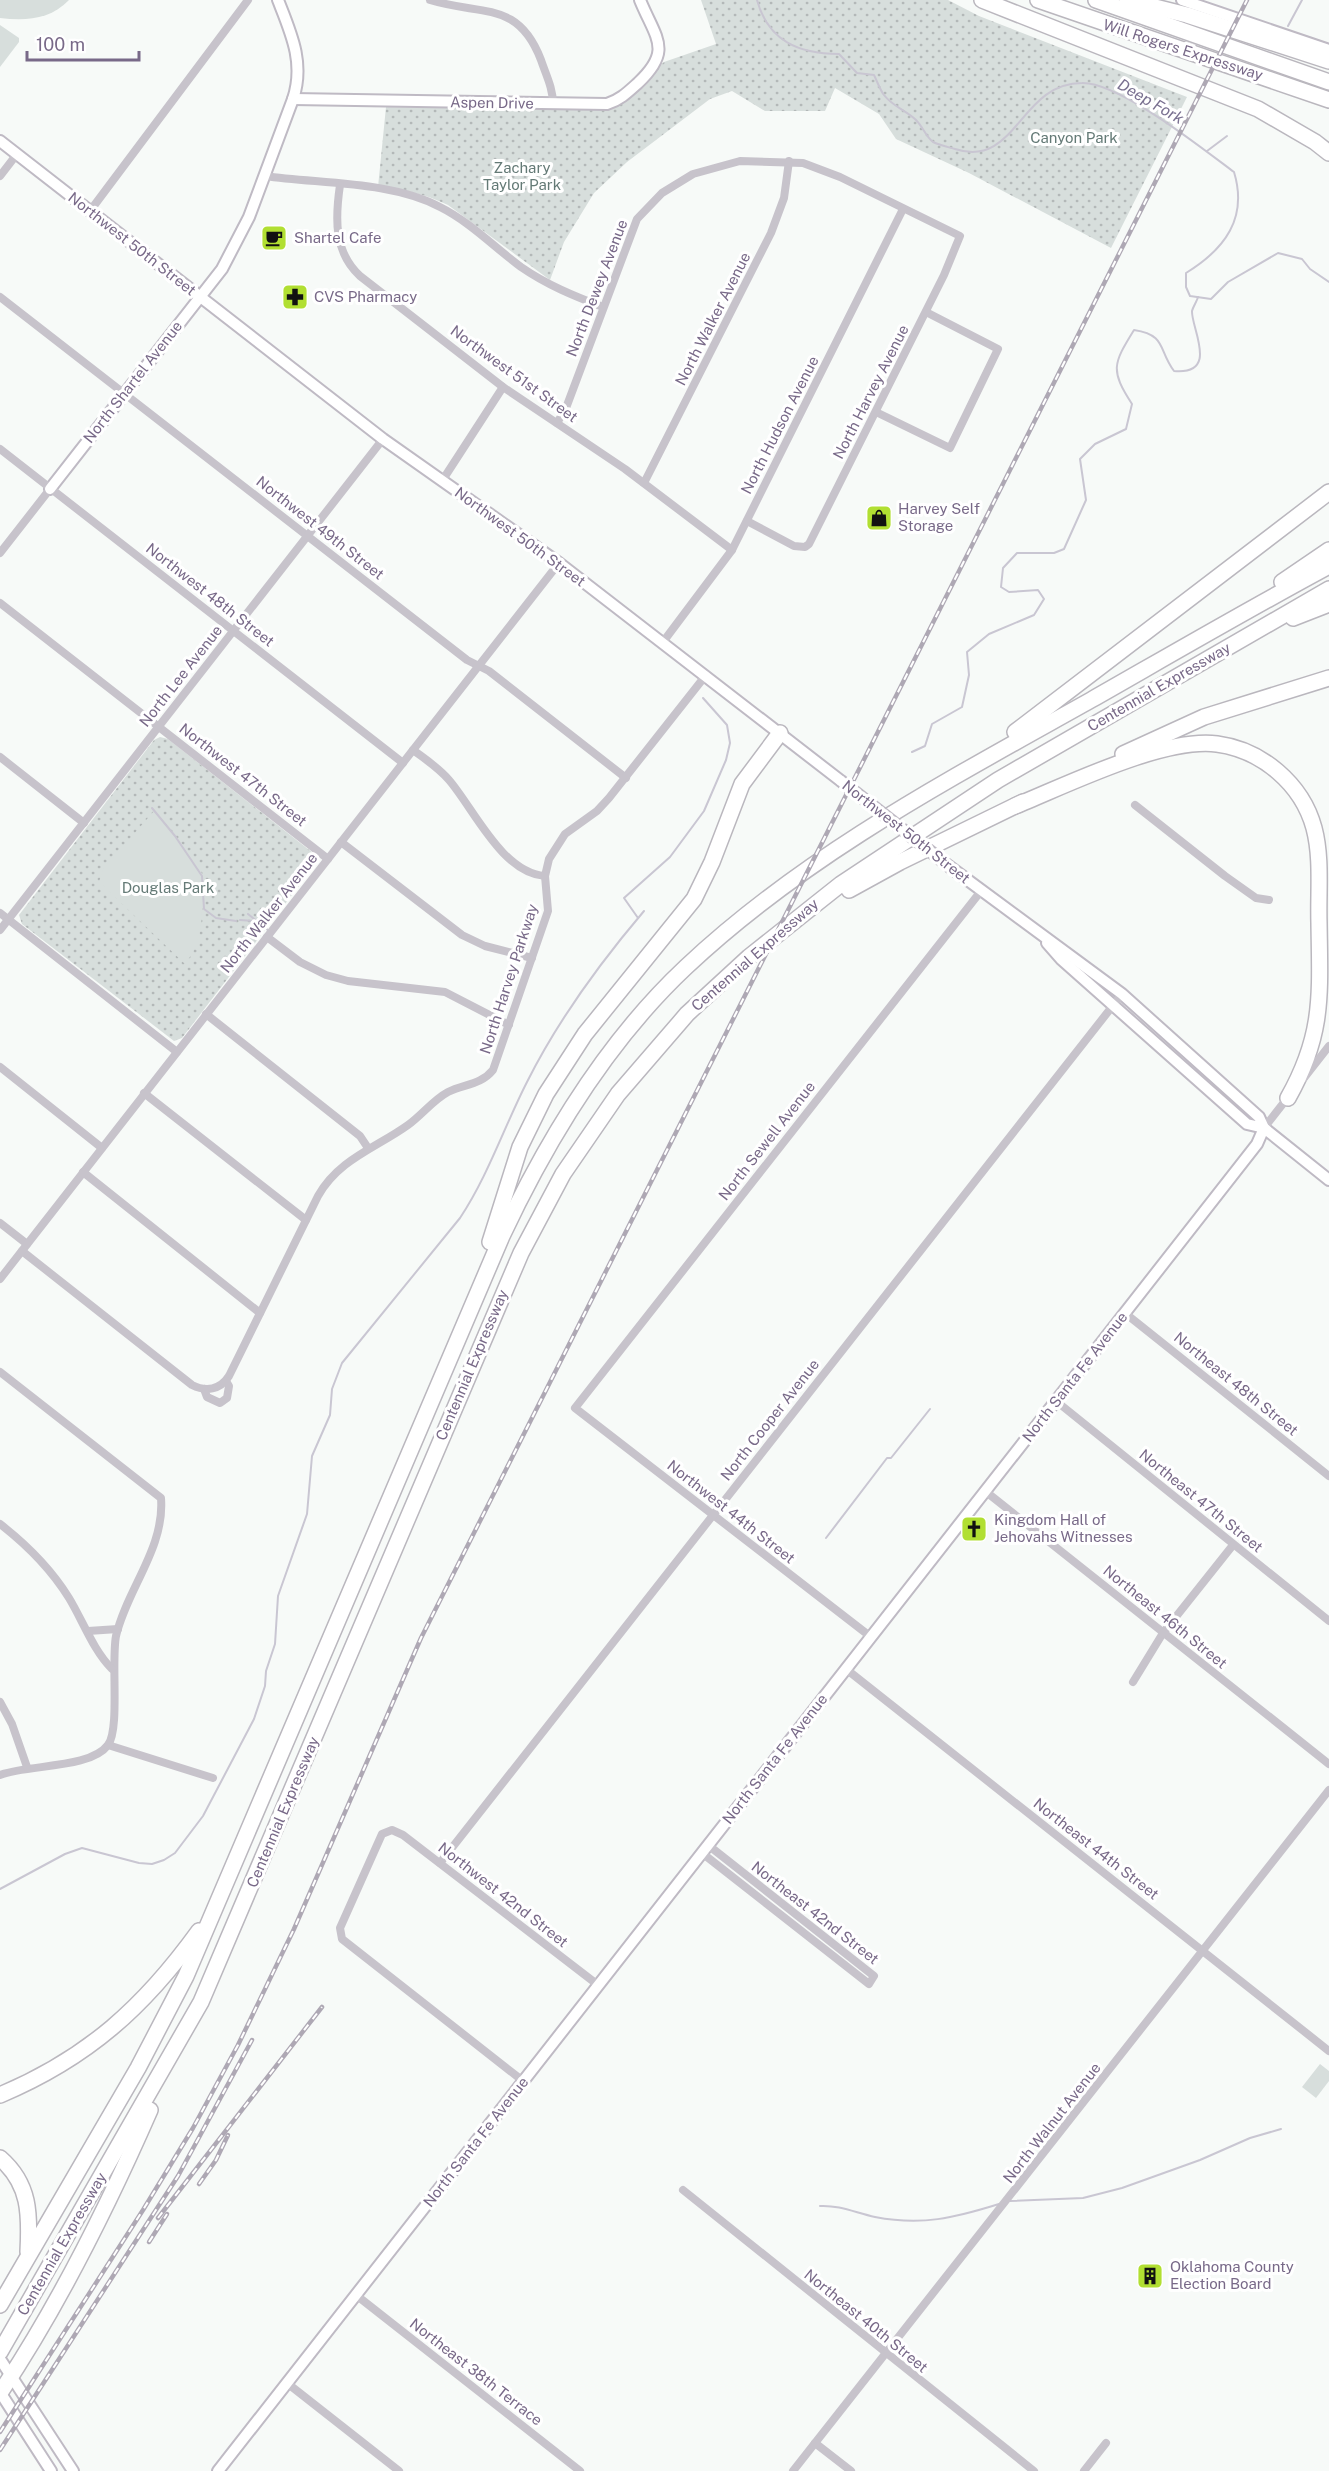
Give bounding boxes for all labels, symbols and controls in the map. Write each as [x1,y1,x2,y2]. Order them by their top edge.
street label: Will Rogers Expressway [1101,16,1265,83]
scale bar [27,24,140,62]
text: 100 m [36,34,85,55]
water label: Deep Fork [1114,75,1188,128]
street label: Aspen Drive [450,93,534,112]
park label: Canyon Park [1030,129,1118,146]
park label: Zachary Taylor Park [483,159,561,193]
street label: Northwest 50th Street [65,189,200,299]
street label: North Dewey Avenue [563,217,631,359]
cafe icon: Shartel Cafe [259,223,289,253]
place label: Shartel Cafe [294,229,382,246]
street label: North Walker Avenue [672,249,754,388]
pharmacy icon: CVS Pharmacy [280,282,310,312]
place label: CVS Pharmacy [314,288,417,305]
street label: North Shartel Avenue [80,317,185,446]
street label: Northwest 51st Street [447,322,581,425]
street label: North Harvey Avenue [829,322,912,462]
street label: North Hudson Avenue [737,353,822,497]
street label: Northwest 49th Street [253,473,388,583]
street label: Northwest 50th Street [452,484,589,590]
place label: Harvey Self Storage [898,500,980,534]
shop icon: Harvey Self Storage [864,503,894,533]
street label: Northwest 48th Street [143,539,278,650]
street label: North Lee Avenue [136,622,225,730]
street label: Centennial Expressway [1084,639,1233,734]
street label: Northwest 47th Street [176,720,310,830]
street label: Northwest 50th Street [839,777,974,887]
street label: North Walker Avenue [217,849,321,976]
park label: Douglas Park [122,879,214,896]
street label: Centennial Expressway [688,895,821,1014]
street label: North Harvey Parkway [476,902,541,1056]
street label: North Sewell Avenue [715,1078,818,1203]
street label: Centennial Expressway [432,1287,511,1443]
street label: North Santa Fe Avenue [1019,1308,1131,1445]
street label: Northeast 48th Street [1171,1328,1302,1439]
street label: North Cooper Avenue [717,1356,822,1484]
street label: Northeast 47th Street [1136,1446,1267,1556]
street label: Northwest 44th Street [664,1456,799,1567]
place label: Kingdom Hall of Jehovahs Witnesses [994,1511,1133,1545]
church icon: Kingdom Hall of Jehovahs Witnesses [959,1514,989,1544]
street label: Northeast 46th Street [1100,1562,1231,1672]
street label: North Santa Fe Avenue [719,1690,831,1827]
street label: Centennial Expressway [243,1734,322,1890]
street label: Northeast 44th Street [1030,1794,1162,1903]
street label: Northwest 42nd Street [435,1839,572,1951]
street label: Northeast 42nd Street [748,1858,882,1968]
street label: North Walnut Avenue [999,2059,1104,2186]
street label: North Santa Fe Avenue [420,2073,532,2210]
street label: Centennial Expressway [14,2169,109,2318]
place label: Oklahoma County Election Board [1170,2258,1294,2292]
building icon: Oklahoma County Election Board [1135,2261,1165,2291]
street label: Northeast 40th Street [801,2266,932,2376]
street label: Northeast 38th Terrace [407,2315,546,2429]

